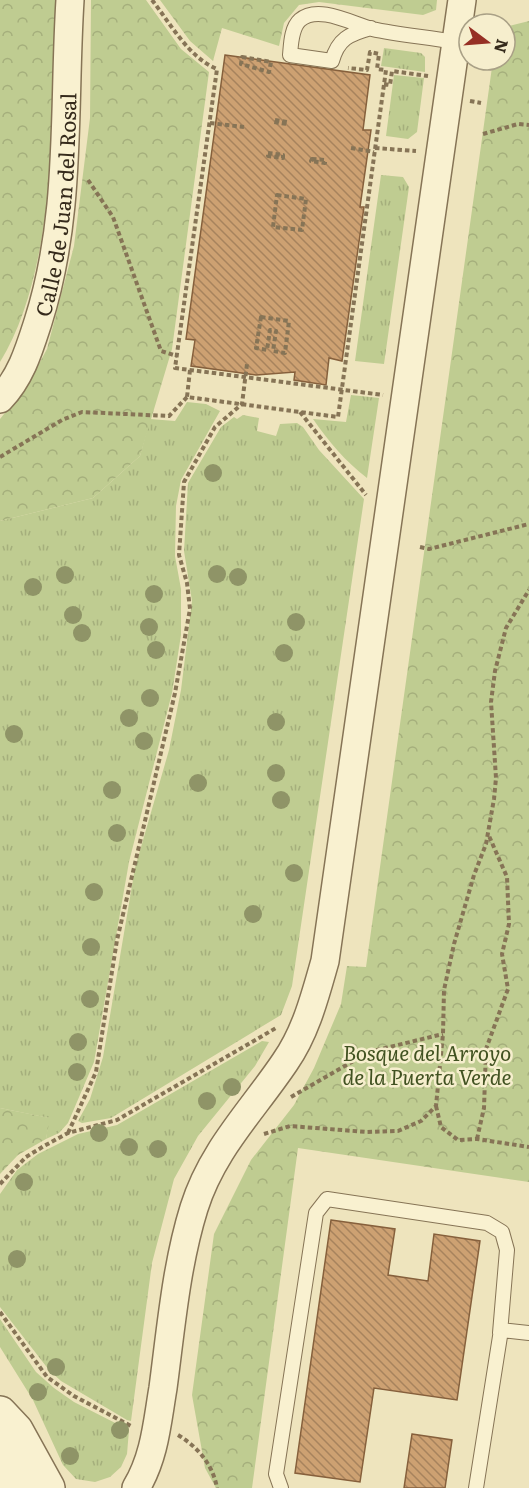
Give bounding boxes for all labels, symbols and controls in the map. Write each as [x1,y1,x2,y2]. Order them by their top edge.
north arrow [457,12,517,72]
text: N [489,37,516,56]
street label: Calle de Juan del Rosal [25,92,82,320]
park label: Bosque del Arroyo de la Puerta Verde [342,1036,512,1091]

